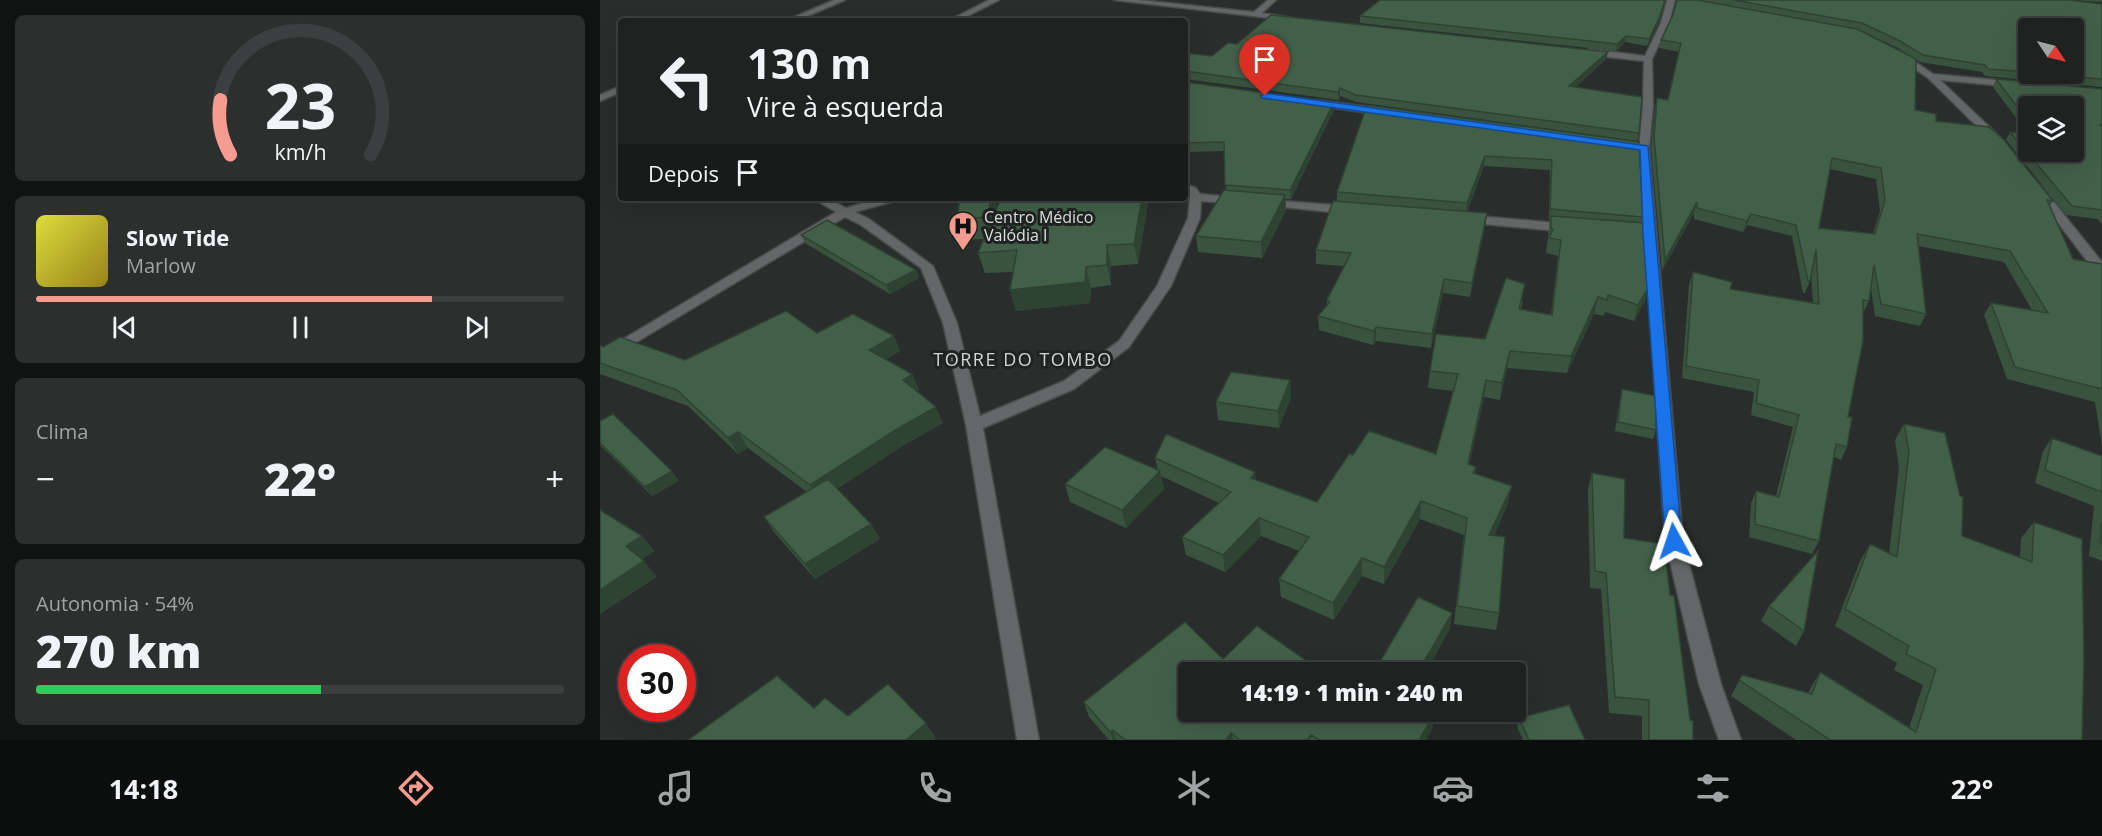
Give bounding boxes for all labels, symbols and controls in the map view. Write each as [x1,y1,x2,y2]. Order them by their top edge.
north arrow [2018,18,2084,84]
map controls [2018,18,2084,162]
text: 130 m [747,34,871,91]
pin [1239,34,1290,96]
icon: left [648,42,726,120]
icon: arrive [1248,43,1281,76]
text: 23 [264,62,336,147]
text: Vire à esquerda [747,88,944,125]
button: layers [2018,96,2084,162]
text: km/h [274,138,326,167]
icon: arrive [731,156,764,189]
text: Depois [648,158,719,188]
place label: Centro Médico Valódia I [984,206,1093,246]
hospital icon: Centro Médico Valódia I [947,210,979,252]
text: Slow Tide [126,222,229,252]
text: Marlow [126,252,196,279]
icon: previous [108,311,141,344]
icon: pause [284,311,317,344]
icon: next [460,311,493,344]
district label: TORRE DO TOMBO [933,347,1113,371]
text: Clima [36,418,88,445]
text: 22° [264,448,336,509]
text: − [36,456,55,501]
text: + [545,456,564,501]
position arrow [1642,509,1706,573]
text: Autonomia · 54% [36,590,194,617]
text: 270 km [36,620,201,681]
speed limit sign: 30 [618,644,696,722]
text: 14:19 · 1 min · 240 m [1241,677,1463,707]
icon: directions [395,767,437,809]
icon: music [655,767,697,809]
icon: phone [914,767,956,809]
icon: climate [1173,767,1215,809]
icon: car [1432,767,1474,809]
icon: filters [1692,767,1734,809]
text: 14:18 [109,770,178,807]
text: 22° [1951,770,1993,807]

